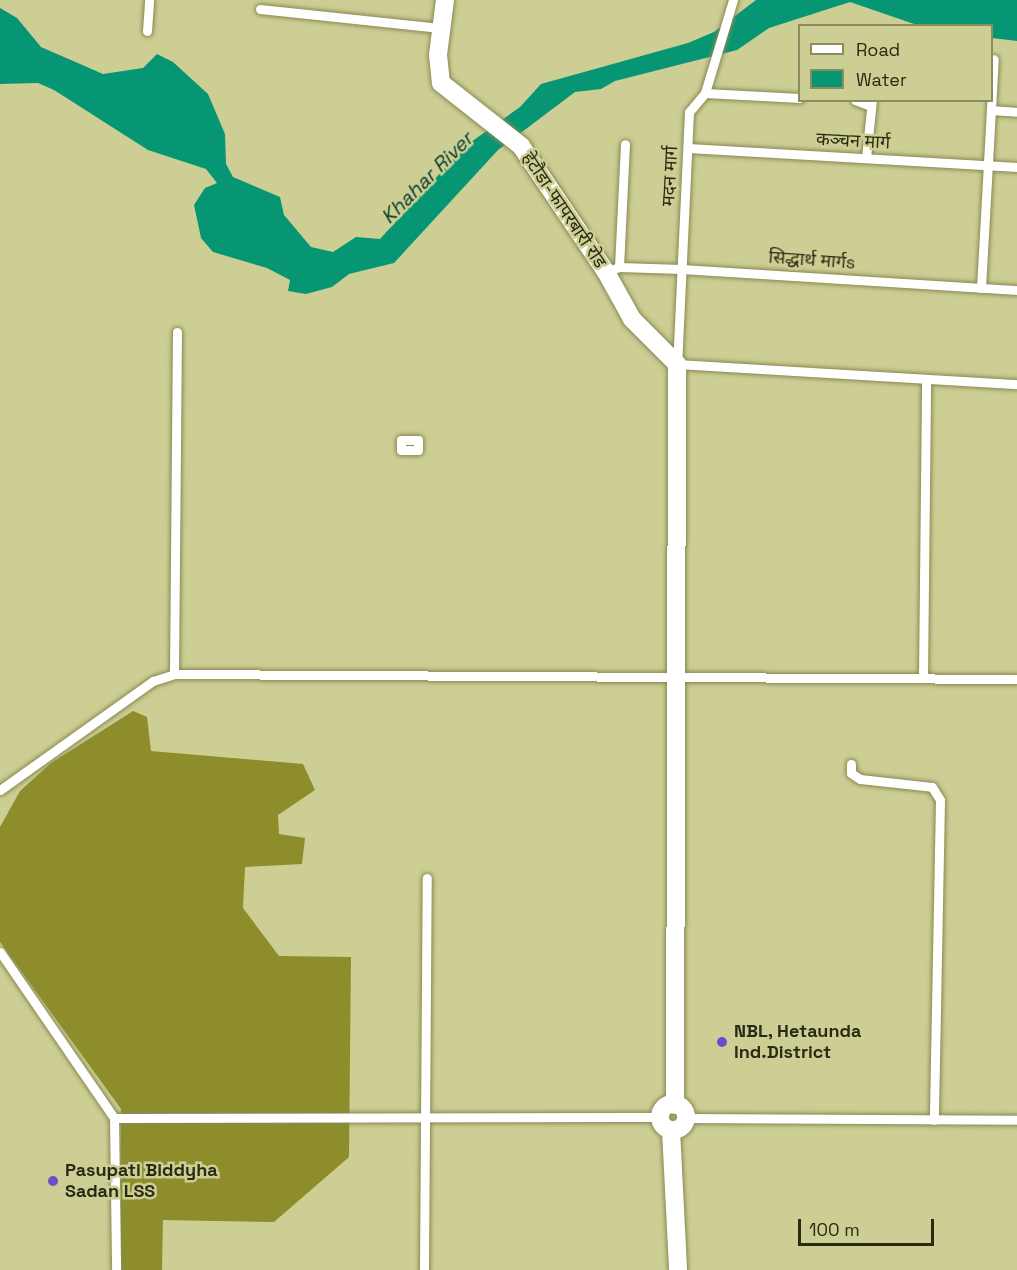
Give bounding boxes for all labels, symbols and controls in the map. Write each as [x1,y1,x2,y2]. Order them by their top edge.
legend [798,24,993,102]
text: Road [856,38,900,61]
text: Water [856,68,907,91]
water label: Khahar River [376,127,478,229]
street label: कञ्चन मार्ग [815,128,891,154]
street label: मदन मार्ग [658,145,682,207]
street label: हेटौडा-फापरबारी रोड [517,148,611,272]
street label: सिद्धार्थ मार्गs [768,246,856,274]
place label: NBL, Hetaunda Ind.District [734,1021,862,1064]
marker: NBL, Hetaunda Ind.District [715,1035,729,1049]
place label: Pasupati Biddyha Sadan LSS [65,1160,218,1202]
marker: Pasupati Biddyha Sadan LSS [46,1174,60,1188]
scale bar [801,1207,938,1245]
text: 100 m [809,1218,860,1241]

